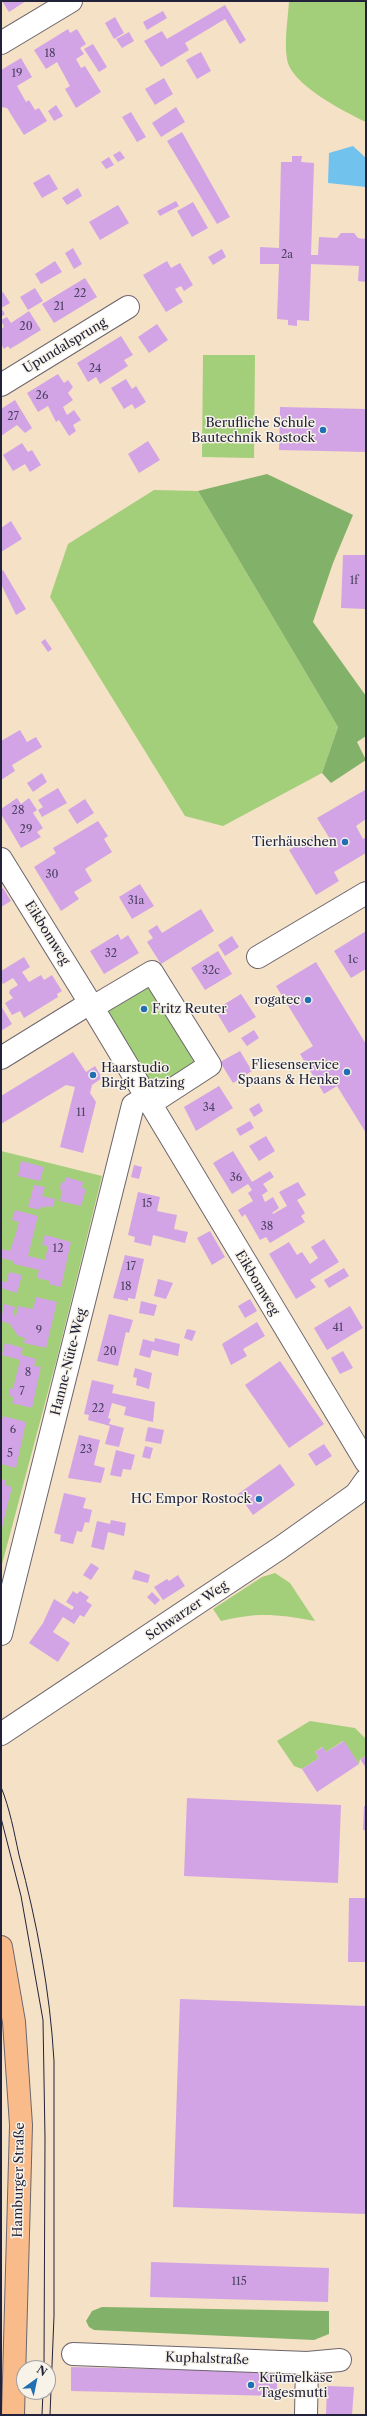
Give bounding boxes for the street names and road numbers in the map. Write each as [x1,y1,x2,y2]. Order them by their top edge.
street label: Upundalsprung [20,315,110,377]
street label: Eikbomweg [21,898,73,968]
street label: Eikbomweg [232,1248,282,1318]
street label: Hanne-Nüte-Weg [48,1307,90,1417]
street label: Schwarzer Weg [143,1578,231,1644]
street label: Hamburger Straße [10,2122,28,2238]
street label: Kuphalstraße [165,2350,249,2368]

